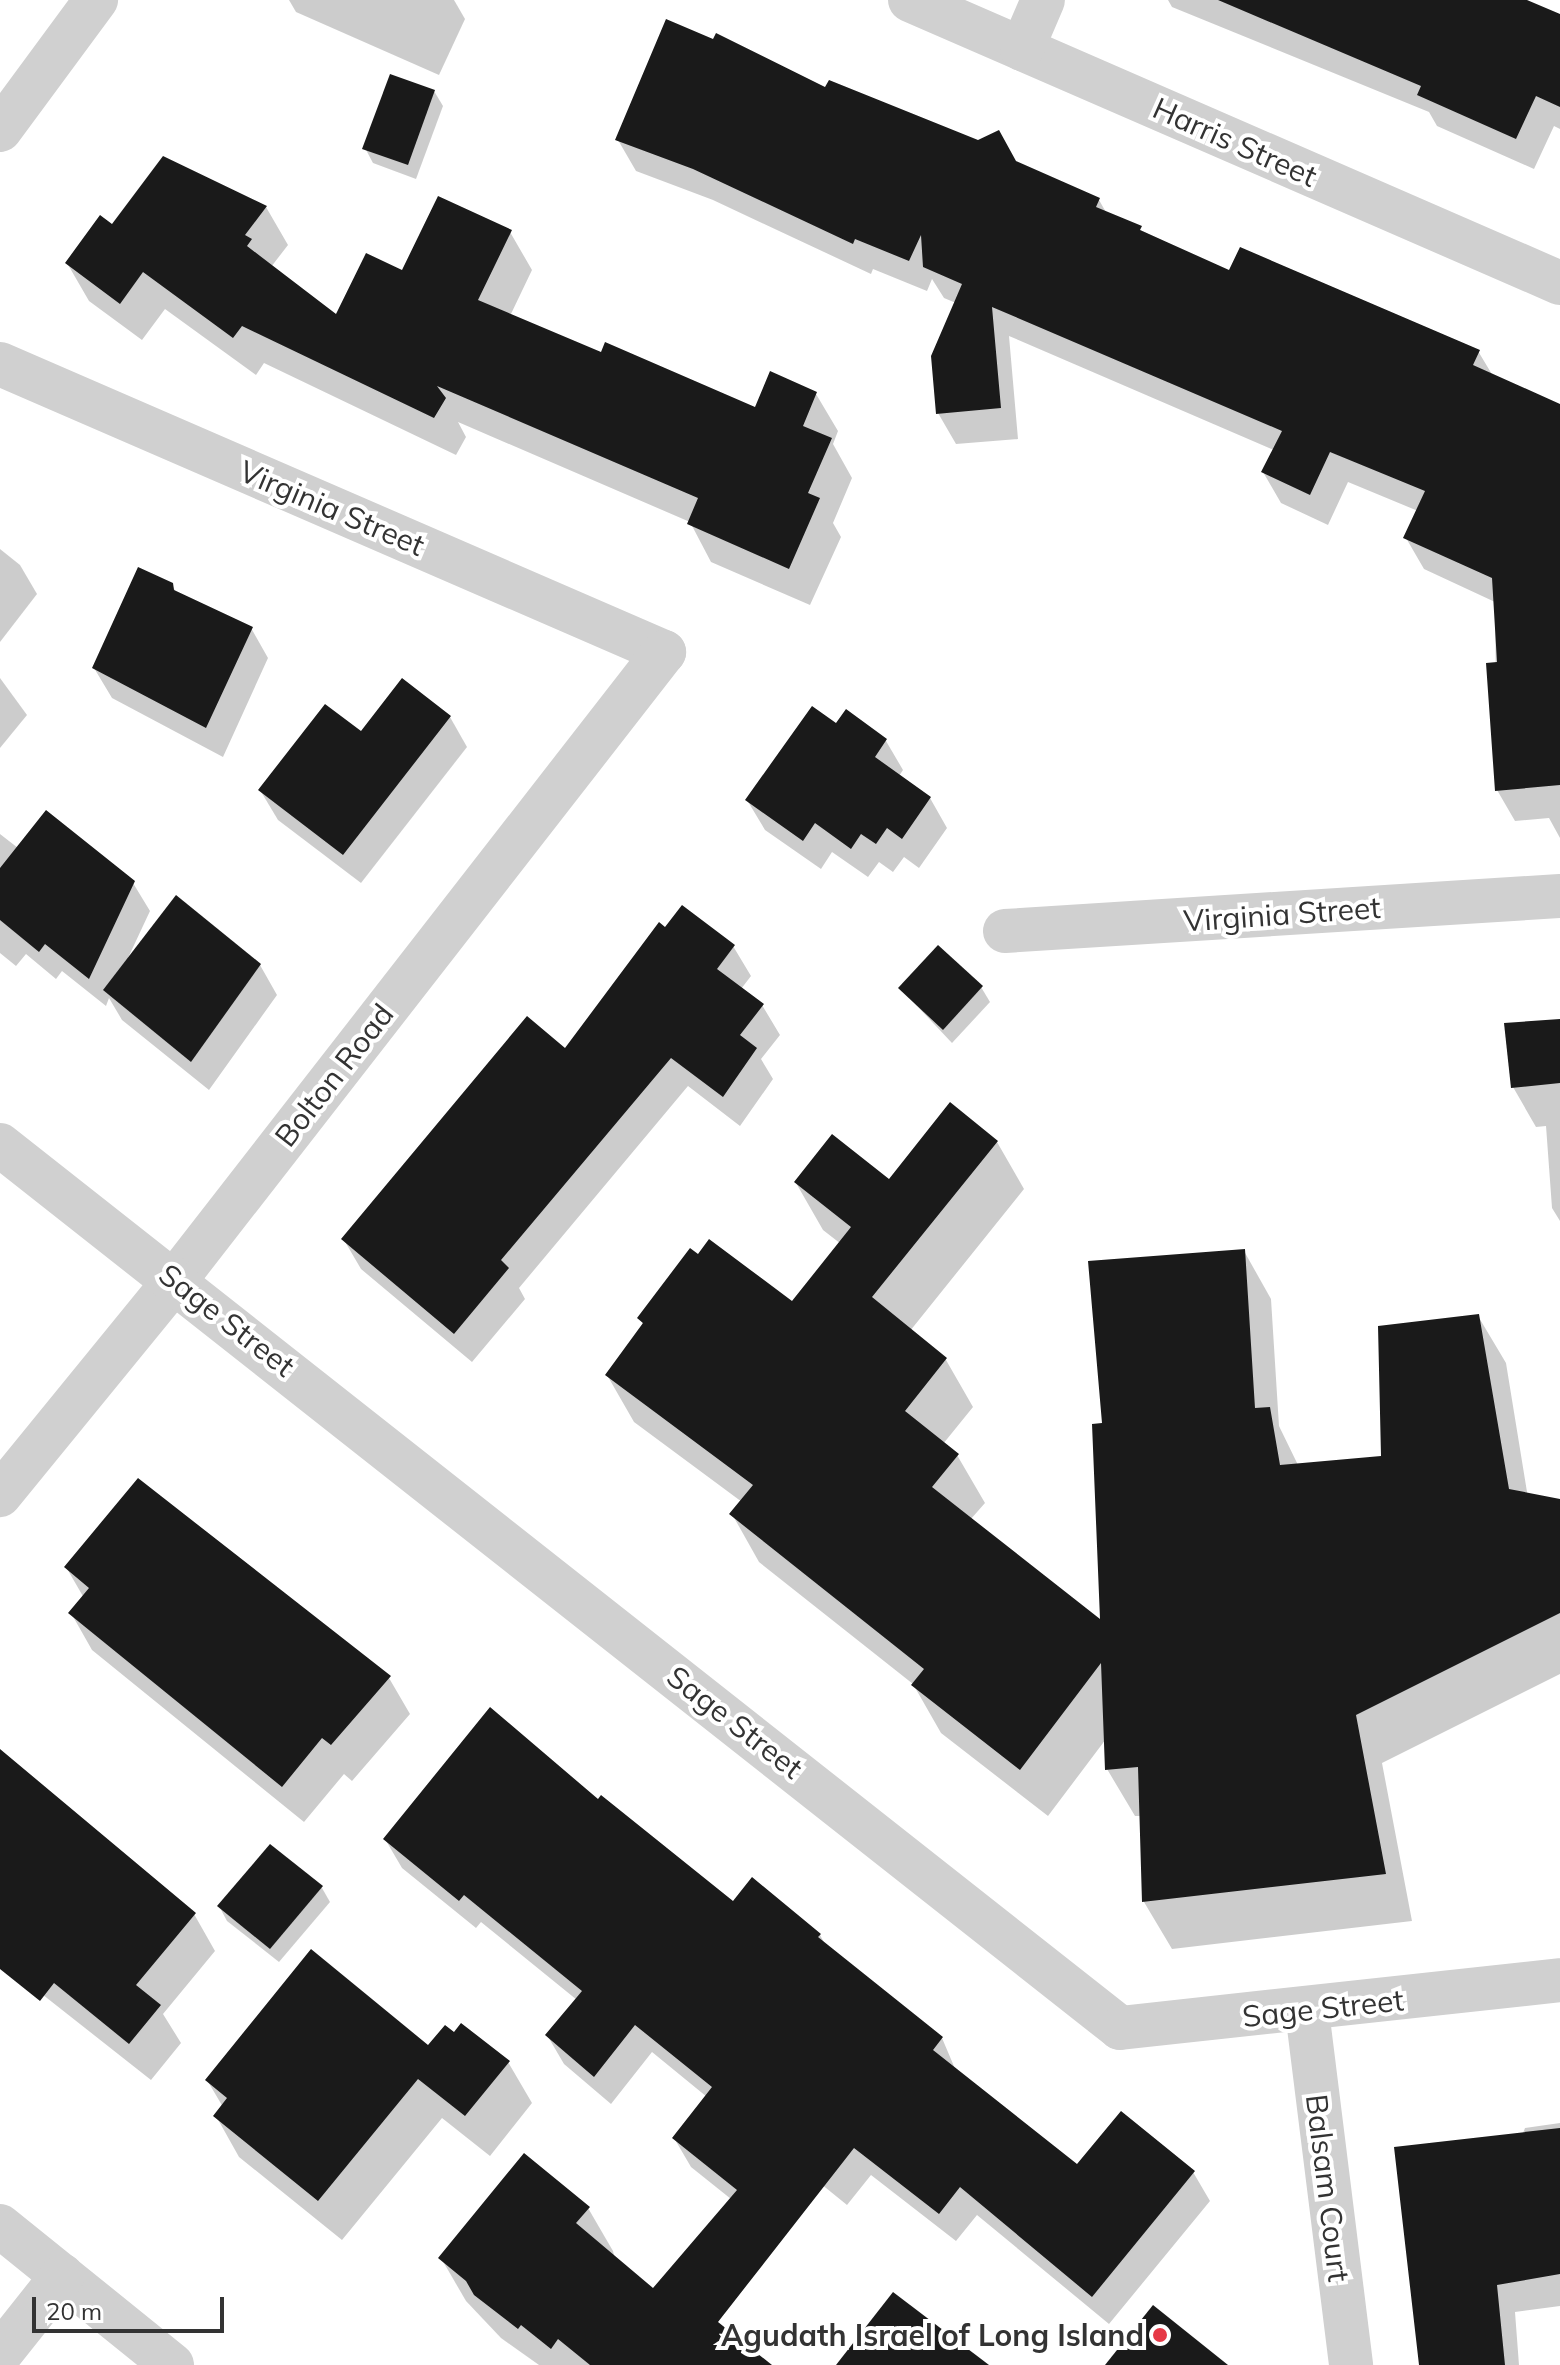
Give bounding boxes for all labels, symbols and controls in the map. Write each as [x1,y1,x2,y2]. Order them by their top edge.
street label: Harris Street [1147,90,1323,194]
street label: Virginia Street [234,453,430,563]
street label: Virginia Street [1182,889,1382,939]
street label: Bolton Road [267,997,401,1153]
street label: Sage Street [152,1256,302,1384]
street label: Sage Street [660,1658,810,1786]
street label: Sage Street [1241,1982,1405,2034]
street label: Balsam Court [1299,2092,1357,2284]
scale bar [36,2281,228,2331]
text: 20 m [46,2296,102,2326]
place label: Agudath Israel of Long Island [721,2317,1144,2353]
marker: Agudath Israel of Long Island [1151,2326,1169,2344]

